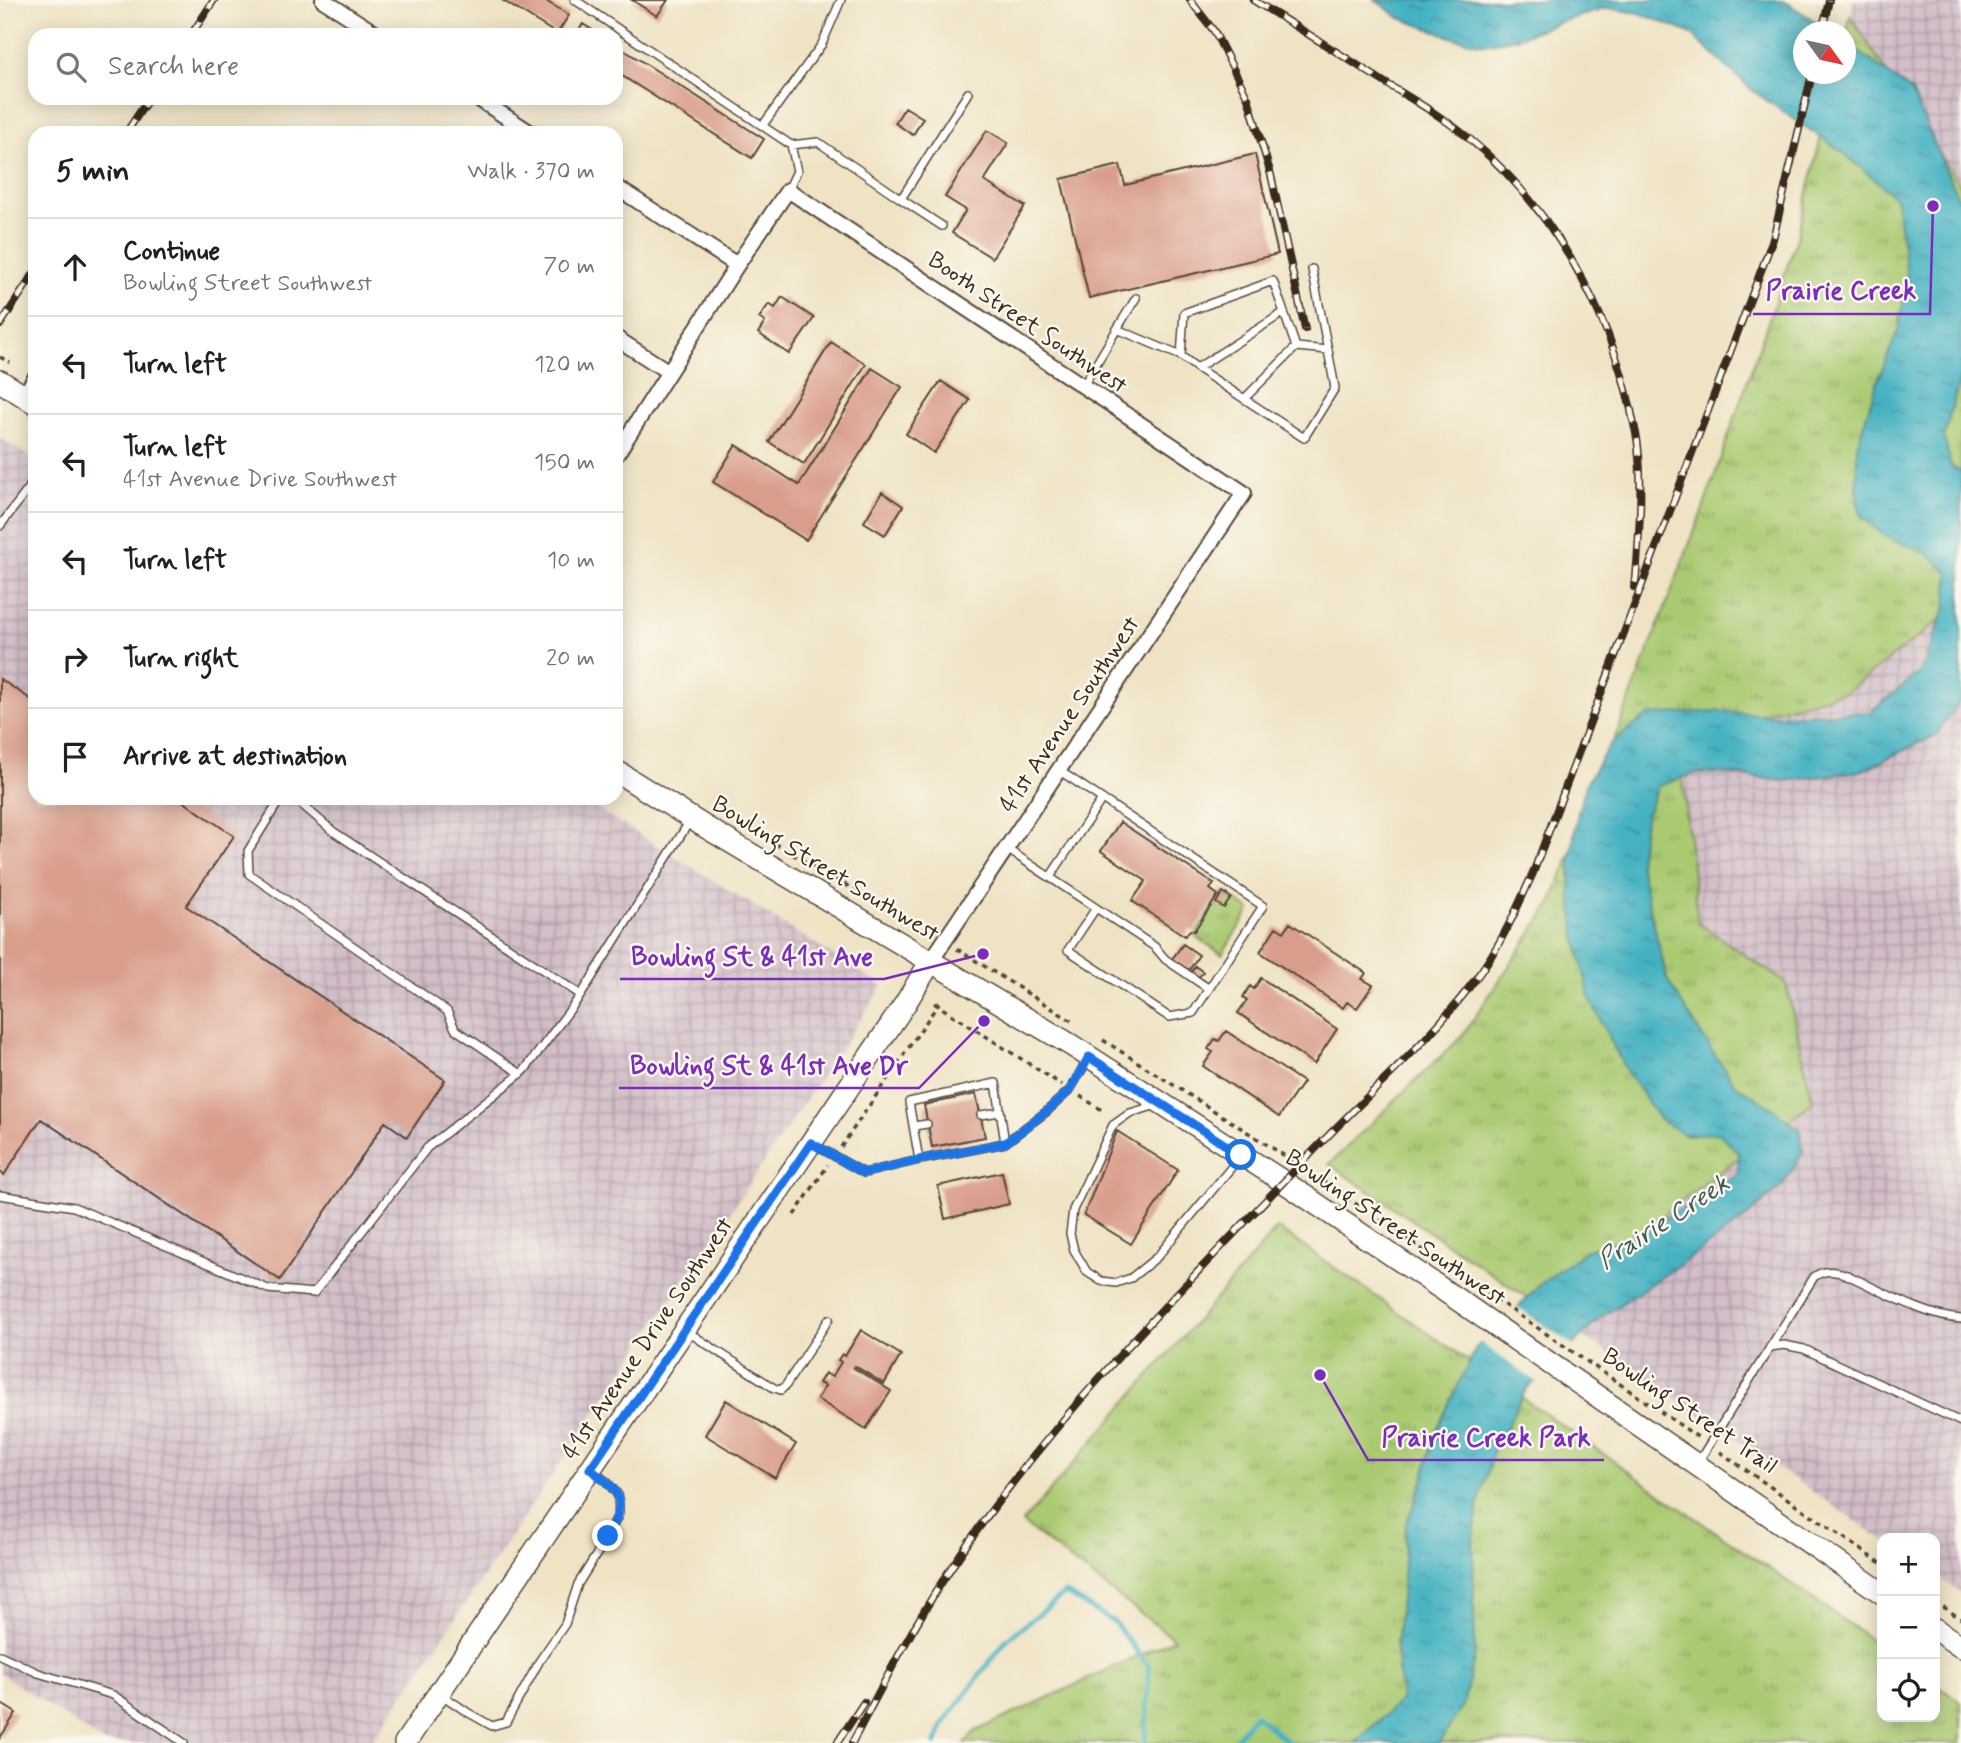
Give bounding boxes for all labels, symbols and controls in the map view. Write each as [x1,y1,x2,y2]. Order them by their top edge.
north arrow [1793,21,1856,84]
search box [28,28,623,105]
icon: search [52,48,90,86]
text: Search here [108,50,239,84]
text: 5 min [56,152,130,191]
text: Walk · 370 m [467,157,595,187]
text: Continue [123,235,220,269]
street label: Booth Street Southwest [921,245,1133,402]
icon: ahead [56,248,94,286]
text: 70 m [543,252,595,282]
callout: Prairie Creek [1753,267,1930,314]
text: Bowling Street Southwest [123,269,372,299]
text: Prairie Creek [1766,275,1916,309]
icon: left [56,346,94,384]
text: Turn left [123,348,227,382]
text: 120 m [534,350,595,380]
text: Turn left [123,431,227,465]
icon: left [56,444,94,482]
text: 150 m [534,448,595,478]
text: 41st Avenue Drive Southwest [123,465,397,495]
icon: left [56,542,94,580]
text: Turn left [123,544,227,578]
text: 10 m [547,546,595,576]
street label: 41st Avenue Southwest [993,610,1148,819]
icon: right [56,640,94,678]
text: Turn right [123,642,239,676]
text: 20 m [546,644,595,674]
icon: arrive [56,738,94,776]
text: Arrive at destination [123,740,347,774]
street label: Bowling Street Southwest [704,789,945,952]
callout: Bowling St & 41st Ave [620,932,884,979]
text: Bowling St & 41st Ave [631,941,873,978]
callout: Bowling St & 41st Ave Dr [619,1041,919,1088]
text: Bowling St & 41st Ave Dr [630,1050,909,1087]
route start [1225,1139,1256,1170]
street label: Bowling Street Southwest [1277,1143,1512,1316]
water label: Prairie Creek [1592,1167,1736,1278]
street label: 41st Avenue Drive Southwest [555,1211,741,1466]
street label: Bowling Street Trail [1594,1341,1783,1484]
callout: Prairie Creek Park [1368,1413,1604,1460]
text: Prairie Creek Park [1381,1422,1591,1456]
route end [592,1520,623,1551]
map controls [1877,1533,1940,1722]
button: + [1877,1533,1940,1596]
button: − [1877,1596,1940,1659]
button: locate [1877,1659,1940,1722]

